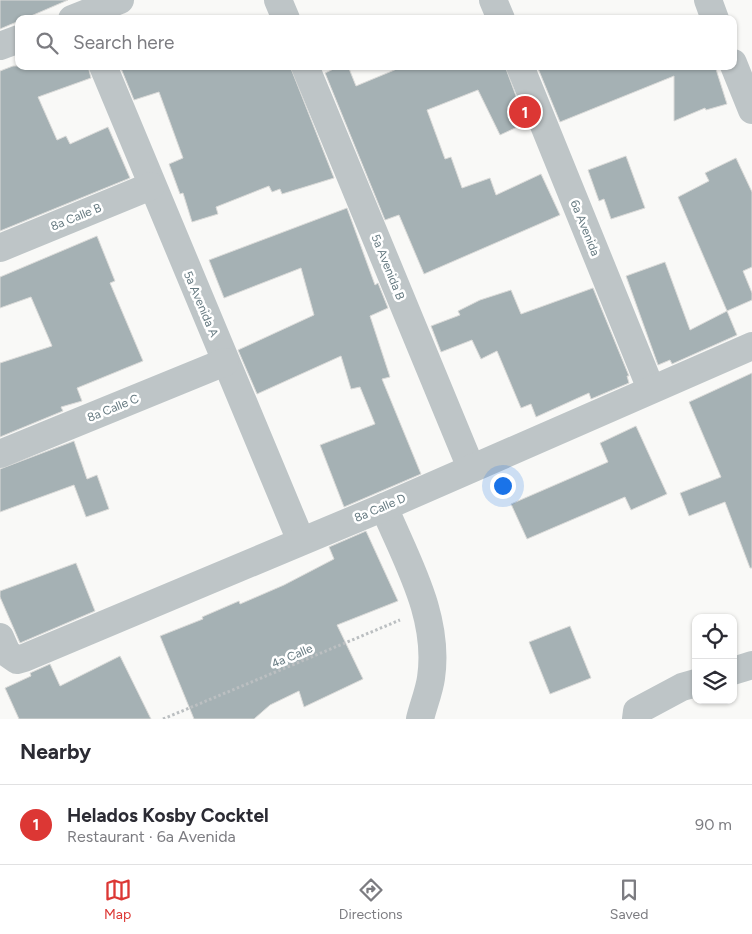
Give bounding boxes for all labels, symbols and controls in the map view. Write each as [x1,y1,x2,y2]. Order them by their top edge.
search box [15,15,737,70]
icon: search [33,29,61,57]
text: Search here [73,31,175,54]
pin: 1 [509,93,541,131]
street label: 6a Avenida [567,198,603,258]
street label: 8a Calle B [49,201,103,233]
street label: 5a Avenida B [368,232,408,302]
street label: 5a Avenida A [181,269,221,339]
street label: 8a Calle C [85,391,141,425]
your location [490,473,516,499]
street label: 8a Calle D [352,491,408,525]
map controls [692,614,737,704]
button: locate [692,614,737,659]
street label: 4a Calle [269,641,315,671]
button: layers [692,659,737,704]
text: Nearby [20,739,91,764]
text: Helados Kosby Cocktel [67,804,269,827]
text: 1 [33,815,39,834]
text: 90 m [695,815,732,834]
text: Restaurant · 6a Avenida [67,827,236,846]
tab: Map [104,876,132,923]
tab: Directions [339,876,403,923]
tab: Saved [610,876,648,923]

